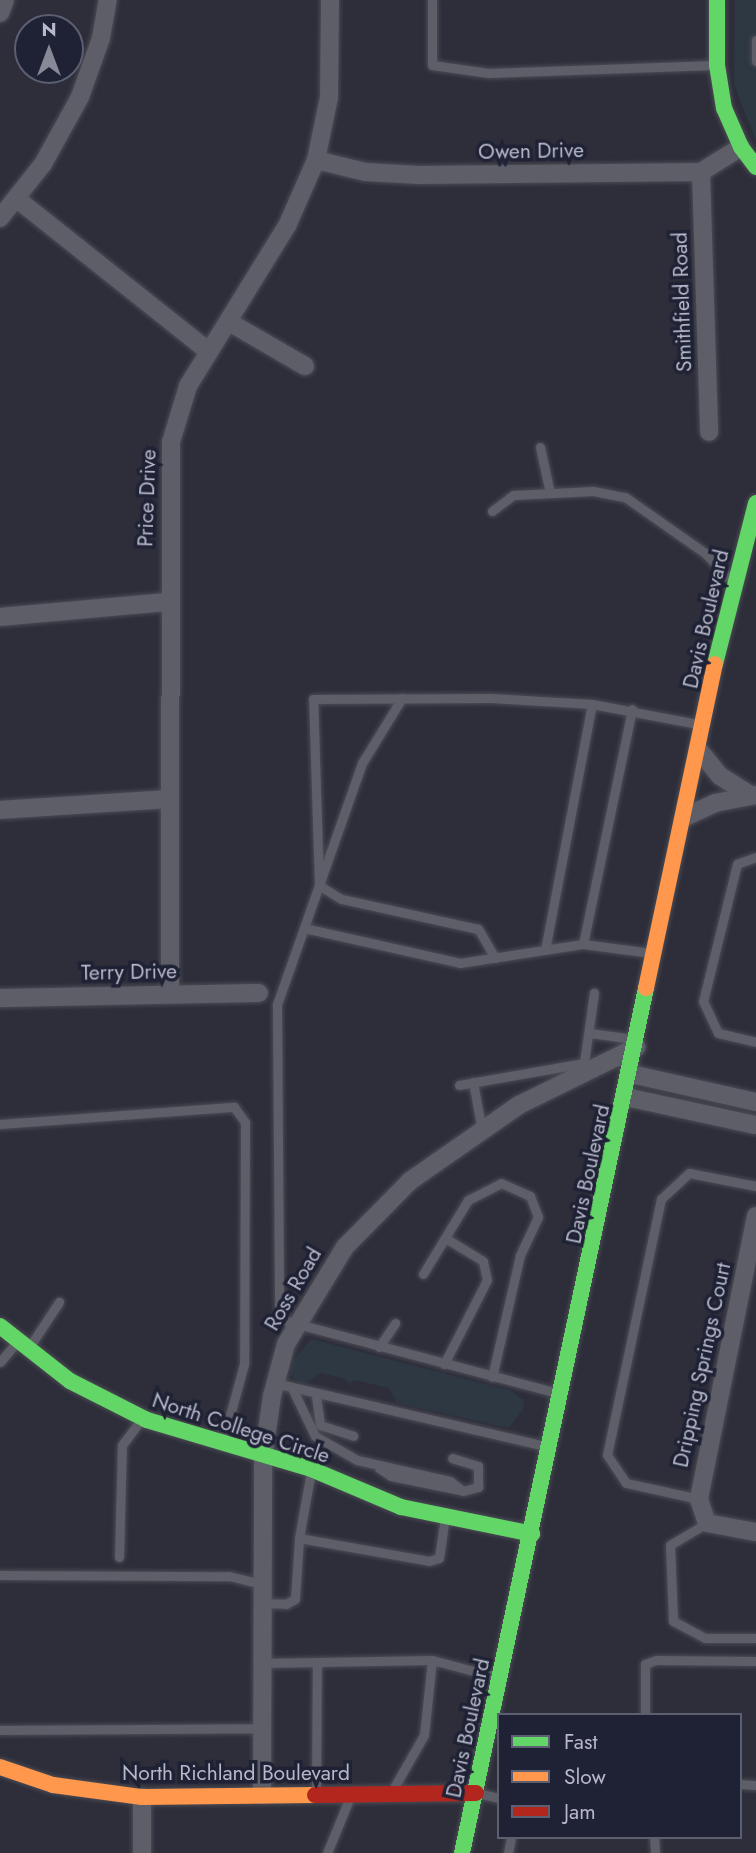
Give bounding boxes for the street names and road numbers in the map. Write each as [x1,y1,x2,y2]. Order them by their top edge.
street label: Owen Drive [478,137,584,165]
street label: Smithfield Road [667,232,697,372]
street label: Price Drive [133,449,161,547]
street label: Davis Boulevard [678,547,734,691]
street label: Terry Drive [81,959,177,985]
street label: Davis Boulevard [561,1102,615,1246]
street label: Ross Road [259,1243,327,1335]
street label: Dripping Springs Court [668,1260,736,1470]
street label: North College Circle [149,1387,333,1469]
street label: Davis Boulevard [441,1656,495,1800]
street label: North Richland Boulevard [122,1760,350,1786]

